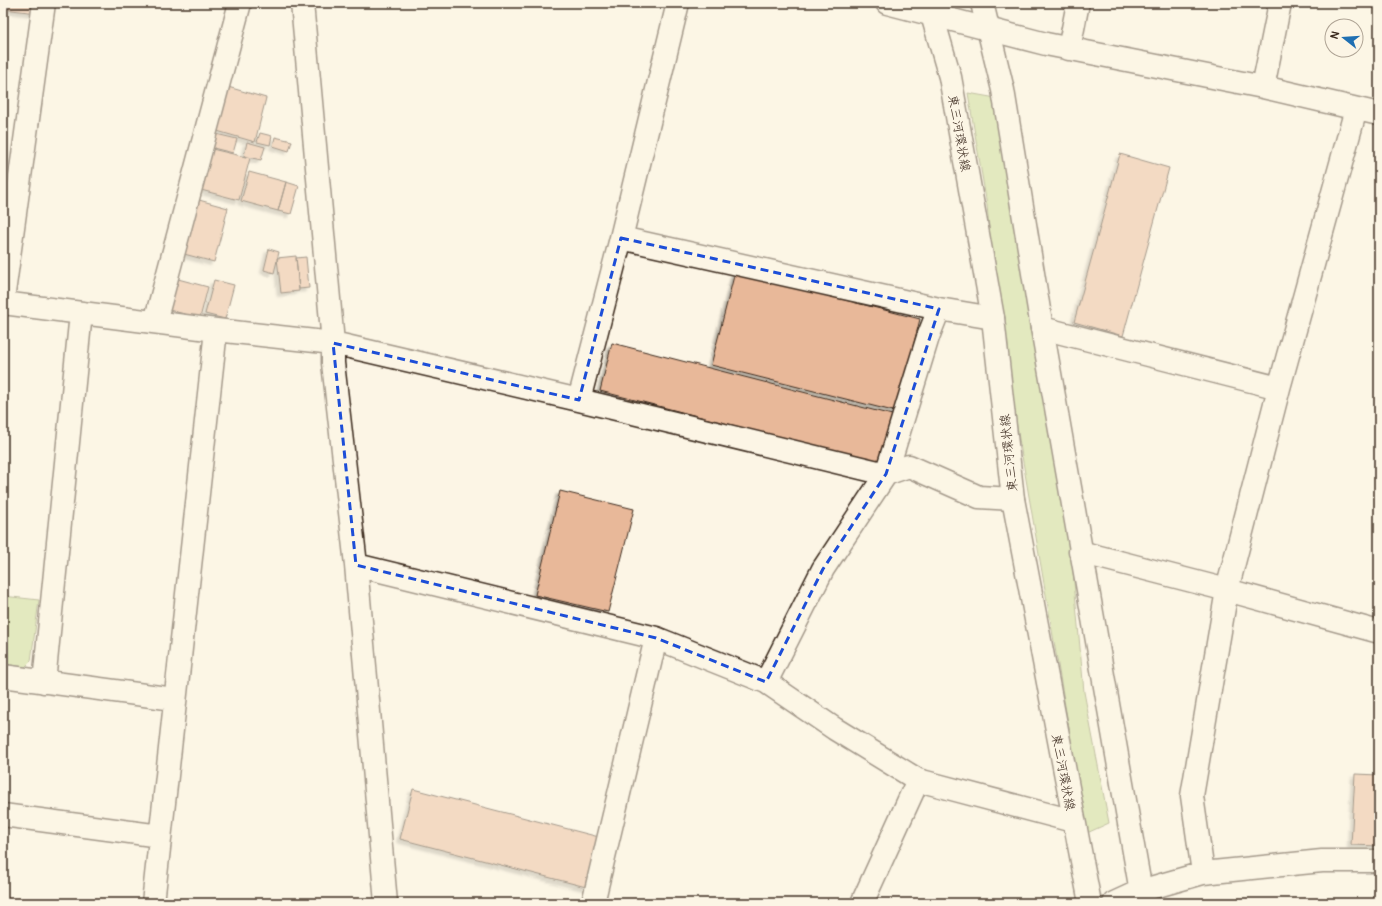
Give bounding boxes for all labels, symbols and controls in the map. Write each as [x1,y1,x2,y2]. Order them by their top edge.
north arrow [1324,18,1364,58]
text: N [1328,29,1342,41]
street label: 東三河環状線 [944,93,974,174]
street label: 東三河環状線 [997,412,1021,493]
street label: 東三河環状線 [1048,732,1079,813]

